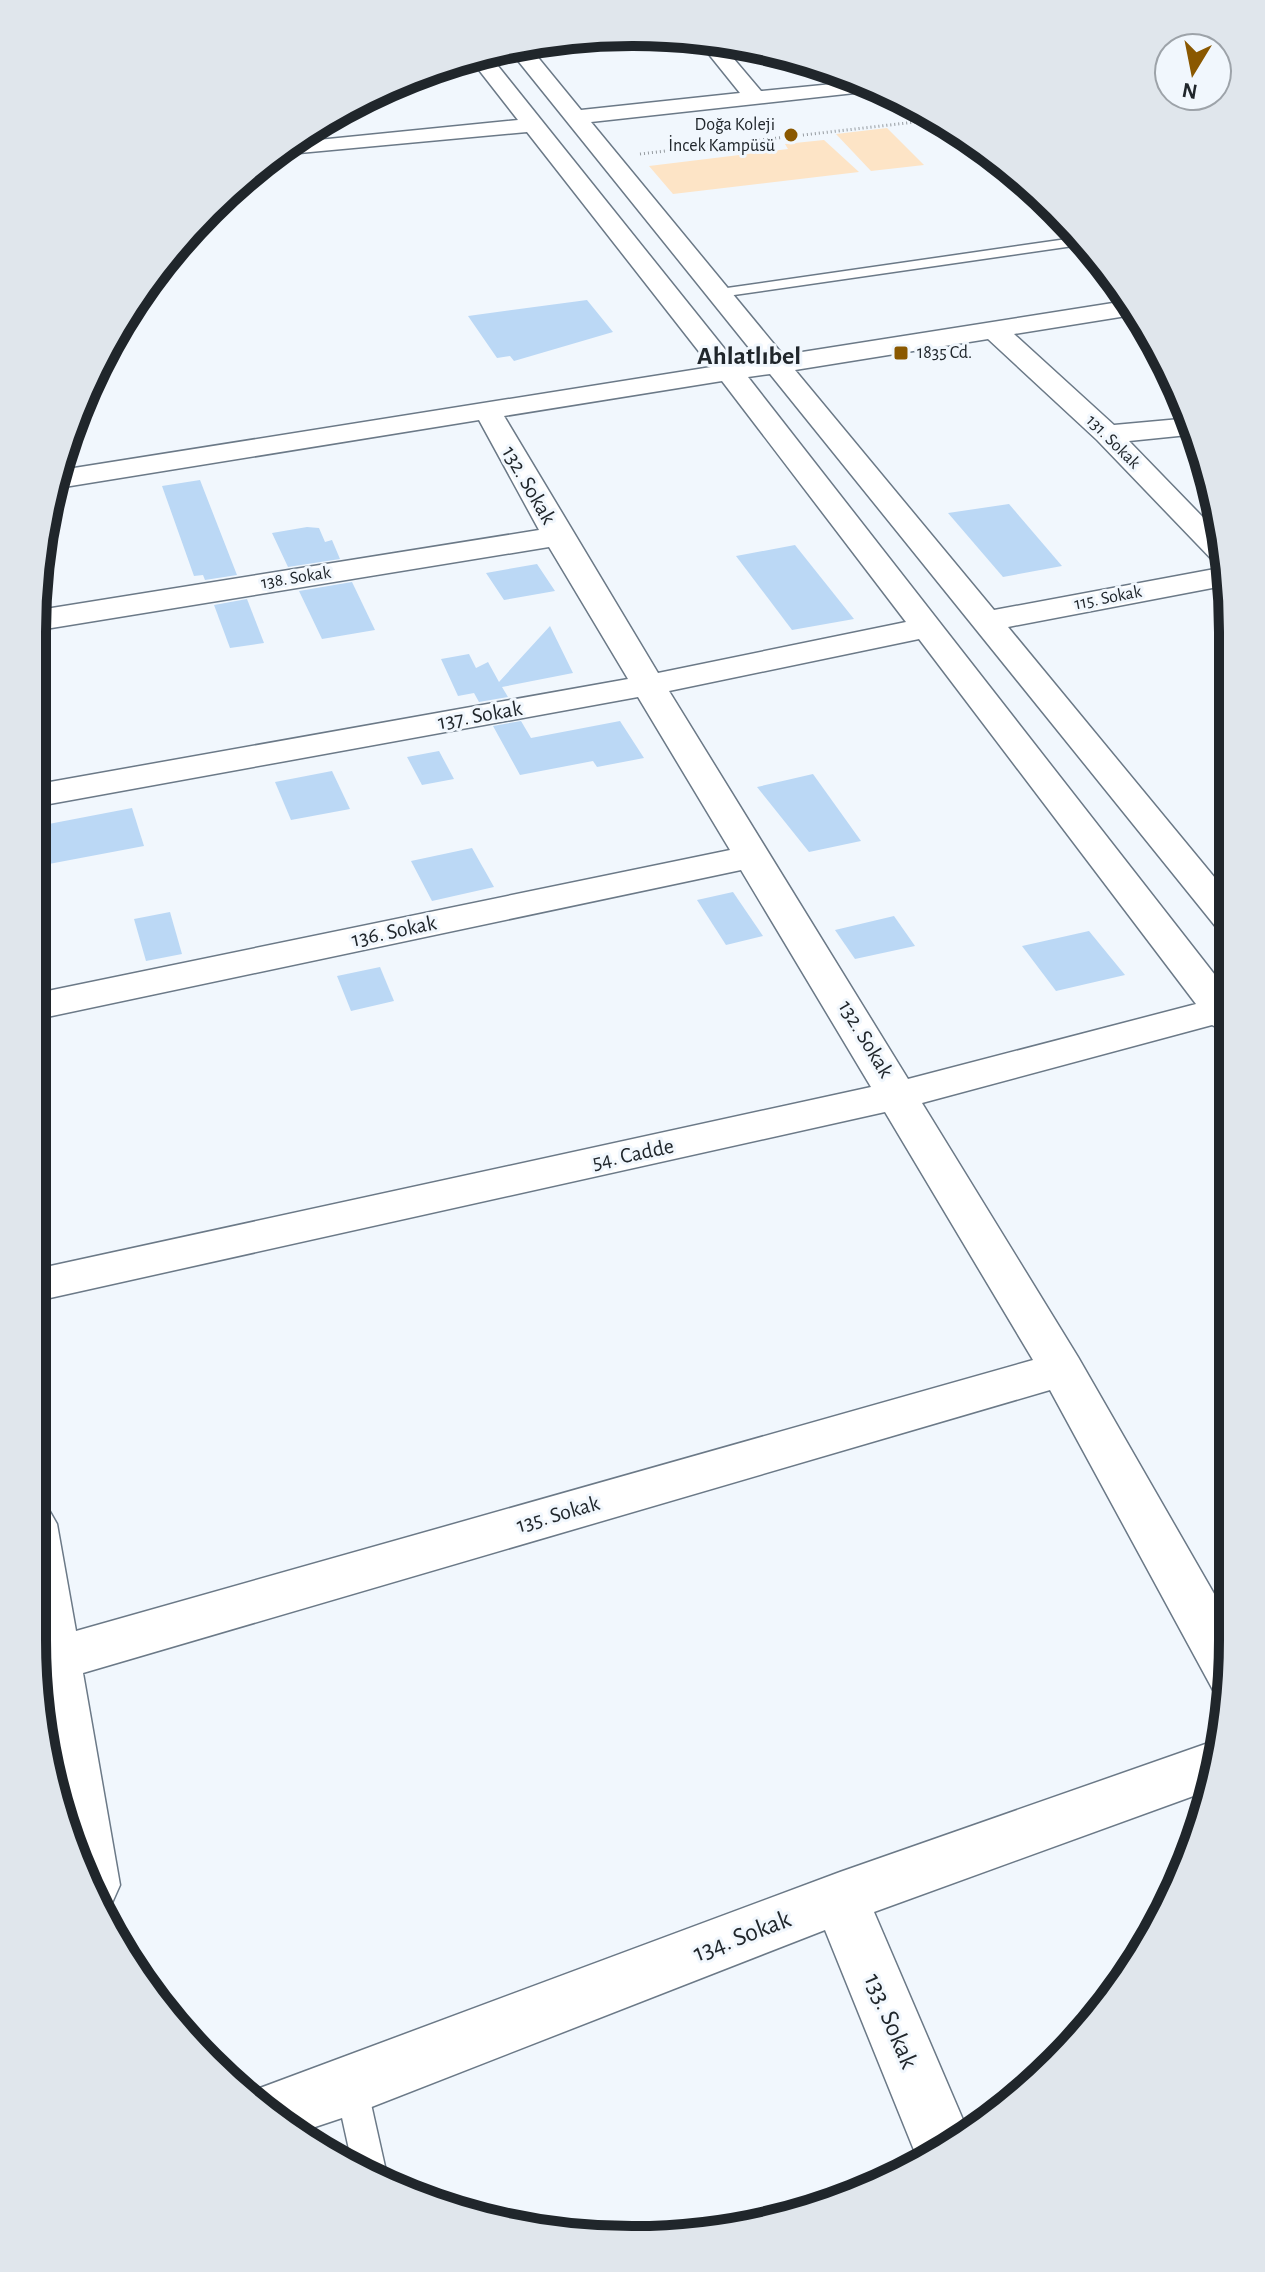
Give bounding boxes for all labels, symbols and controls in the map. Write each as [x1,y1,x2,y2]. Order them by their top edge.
north arrow [1153,32,1233,112]
text: N [1180,79,1199,103]
place label: Doğa Koleji İncek Kampüsü [668,116,775,155]
marker: Doğa Koleji İncek Kampüsü [782,126,800,144]
district label: Ahlatlıbel [697,343,801,369]
marker: 1835 Cd. [892,344,910,362]
place label: 1835 Cd. [917,344,972,362]
street label: 131. Sokak [1083,412,1144,473]
street label: 132. Sokak [498,442,560,528]
street label: 138. Sokak [260,563,333,592]
street label: 115. Sokak [1073,582,1144,613]
street label: 137. Sokak [436,697,524,733]
street label: 136. Sokak [350,911,438,951]
street label: 132. Sokak [834,997,898,1081]
street label: 54. Cadde [590,1135,676,1173]
street label: 135. Sokak [514,1492,602,1536]
street label: 134. Sokak [690,1906,794,1966]
street label: 133. Sokak [859,1970,923,2072]

